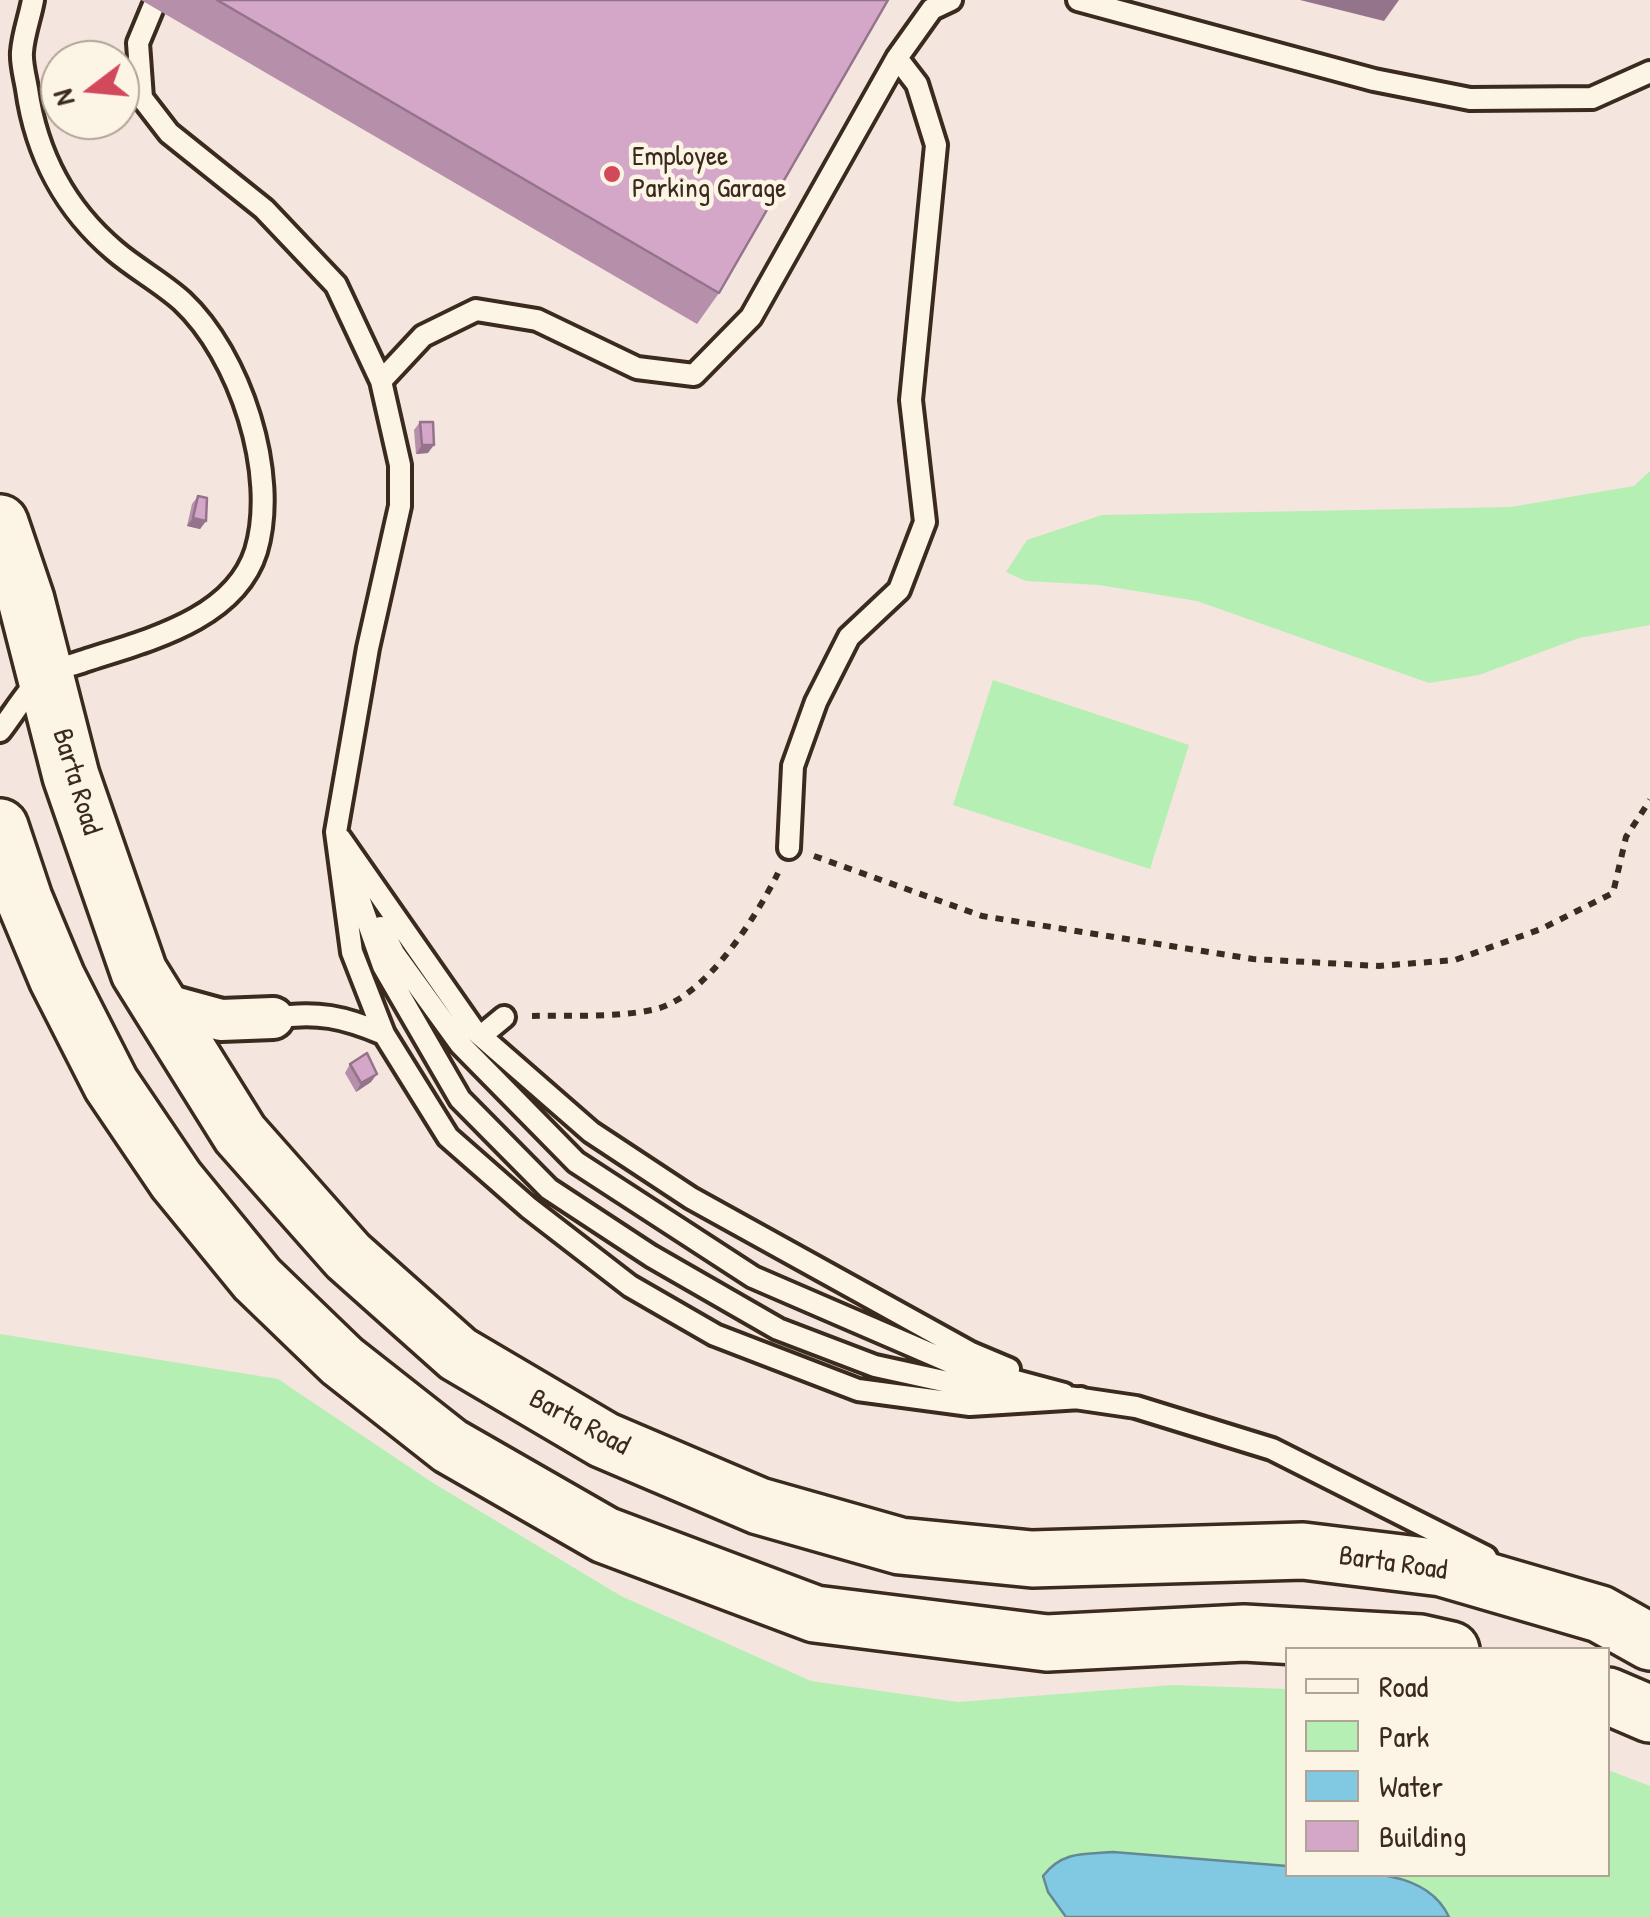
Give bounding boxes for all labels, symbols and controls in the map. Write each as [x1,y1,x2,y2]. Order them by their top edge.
north arrow [40,40,140,140]
text: N [43,85,83,110]
place label: Employee Parking Garage [632,141,786,207]
marker: Employee Parking Garage [601,163,623,185]
street label: Barta Road [44,725,108,839]
street label: Barta Road [523,1383,635,1463]
street label: Barta Road [1337,1540,1449,1588]
legend [1285,1647,1610,1877]
text: Road [1379,1666,1428,1706]
text: Park [1379,1716,1429,1756]
text: Water [1379,1766,1443,1806]
text: Building [1379,1816,1466,1856]

